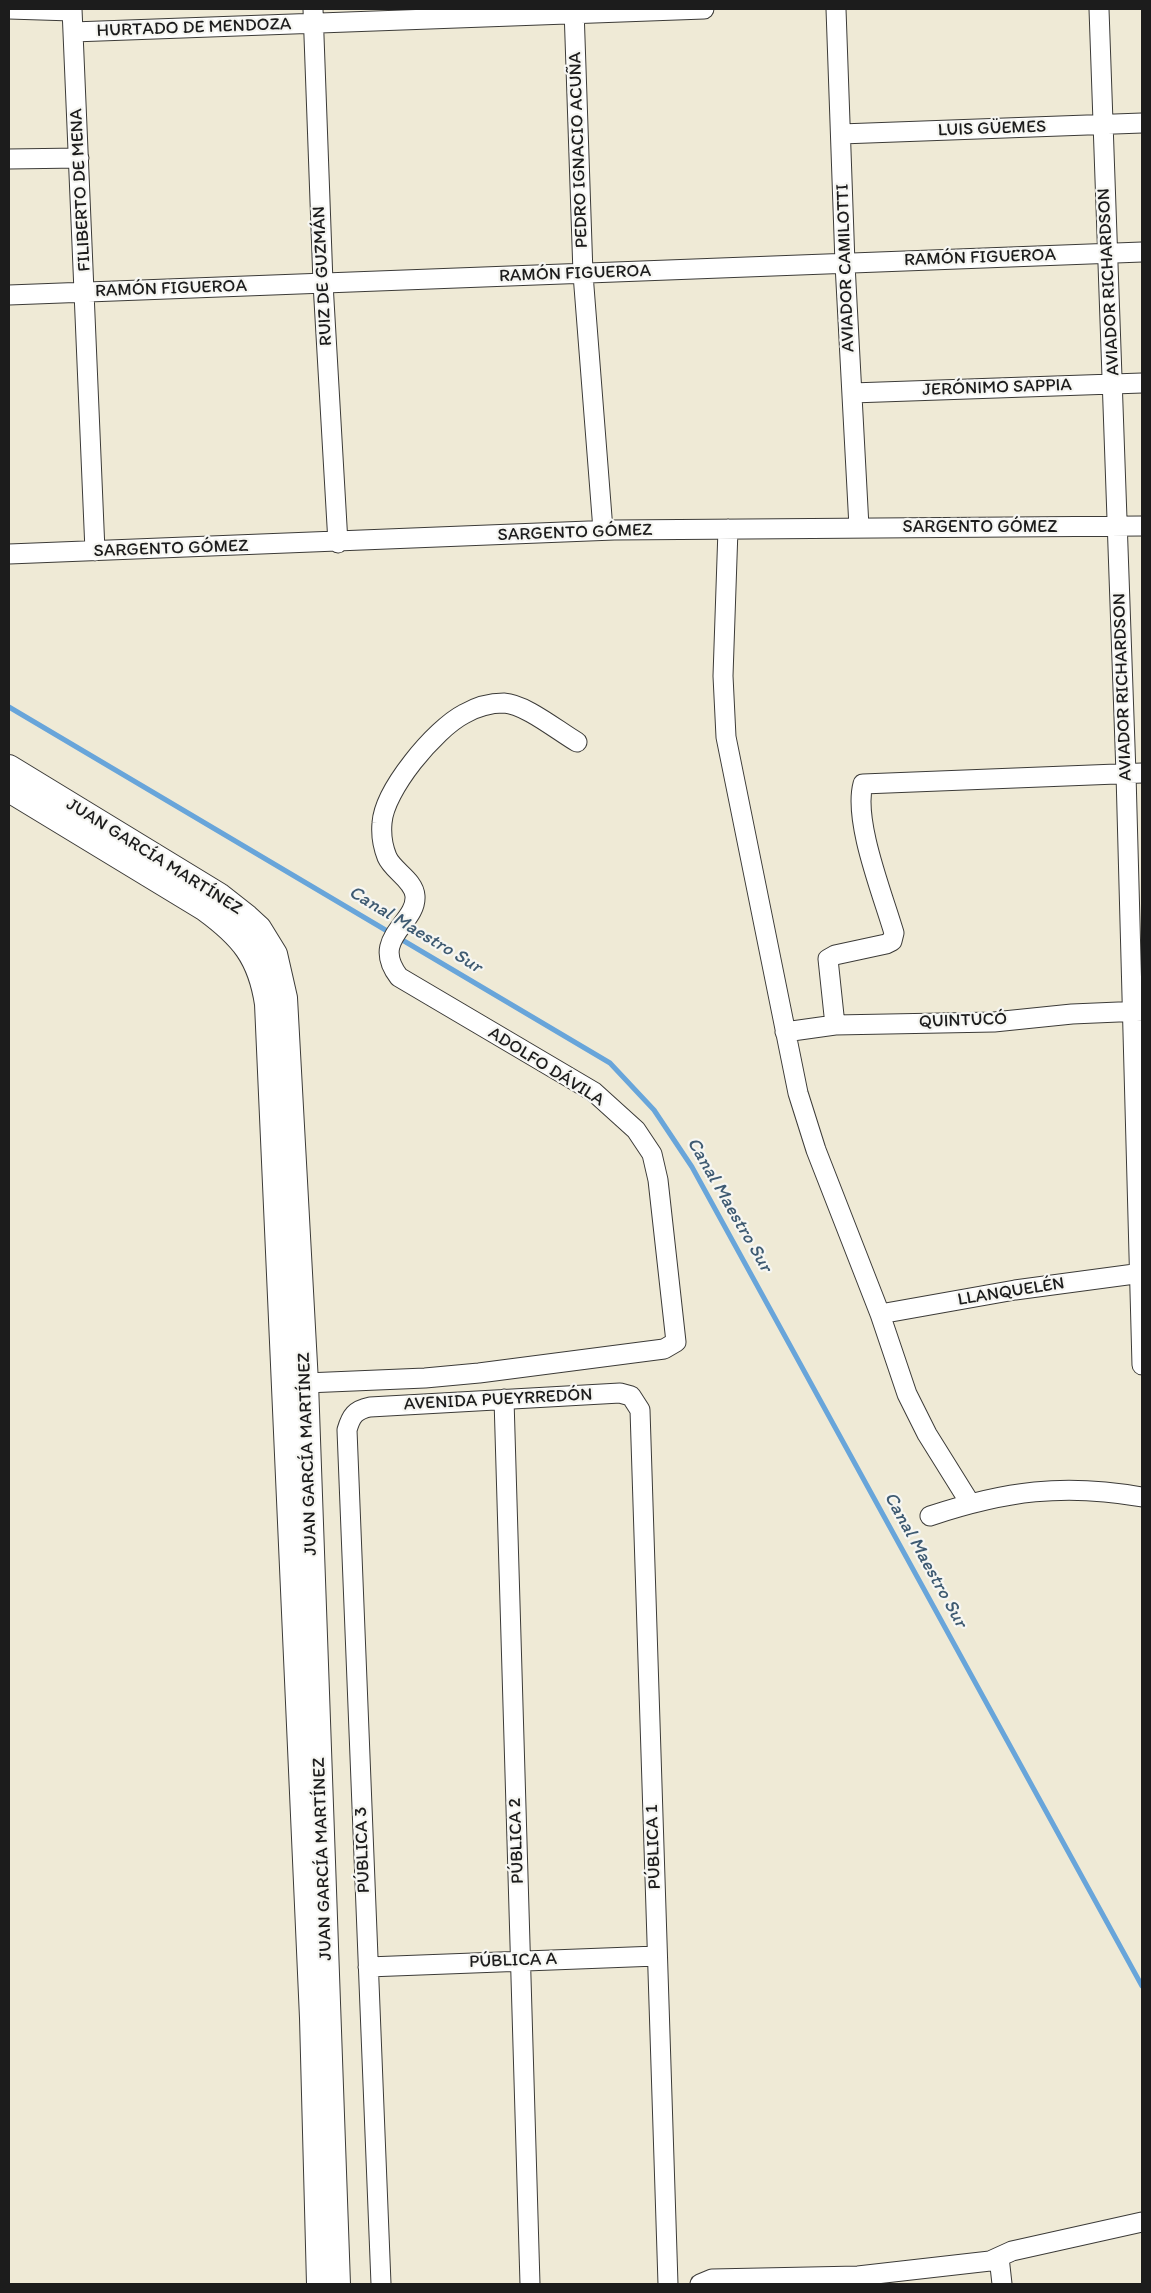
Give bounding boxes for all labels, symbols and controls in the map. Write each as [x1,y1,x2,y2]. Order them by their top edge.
street label: HURTADO DE MENDOZA [96,14,292,42]
street label: PEDRO IGNACIO ACUÑA [565,51,593,249]
street label: FILIBERTO DE MENA [66,108,96,272]
street label: LUIS GÜEMES [937,116,1047,142]
street label: AVIADOR CAMILOTTI [832,183,860,353]
street label: AVIADOR RICHARDSON [1093,188,1125,376]
street label: RUIZ DE GUZMÁN [309,206,337,346]
street label: RAMÓN FIGUEROA [904,245,1056,271]
street label: RAMÓN FIGUEROA [499,261,651,287]
street label: RAMÓN FIGUEROA [95,276,247,302]
street label: JERÓNIMO SAPPIA [922,375,1072,401]
street label: SARGENTO GÓMEZ [903,516,1057,538]
street label: SARGENTO GÓMEZ [497,520,653,546]
street label: SARGENTO GÓMEZ [93,536,249,562]
street label: AVIADOR RICHARDSON [1109,593,1137,781]
street label: JUAN GARCÍA MARTÍNEZ [62,794,246,920]
water label: Canal Maestro Sur [344,881,486,979]
street label: QUINTUCÓ [918,1009,1008,1033]
street label: ADOLFO DÁVILA [484,1023,608,1111]
water label: Canal Maestro Sur [681,1134,777,1276]
street label: LLANQUELÉN [956,1273,1066,1311]
street label: JUAN GARCÍA MARTÍNEZ [294,1352,322,1556]
street label: AVENIDA PUEYRREDÓN [403,1384,593,1416]
water label: Canal Maestro Sur [878,1488,972,1632]
street label: JUAN GARCÍA MARTÍNEZ [309,1757,337,1961]
street label: PÚBLICA 2 [505,1798,529,1884]
street label: PÚBLICA 1 [642,1804,666,1890]
street label: PÚBLICA 3 [351,1806,375,1894]
street label: PÚBLICA A [469,1949,557,1973]

